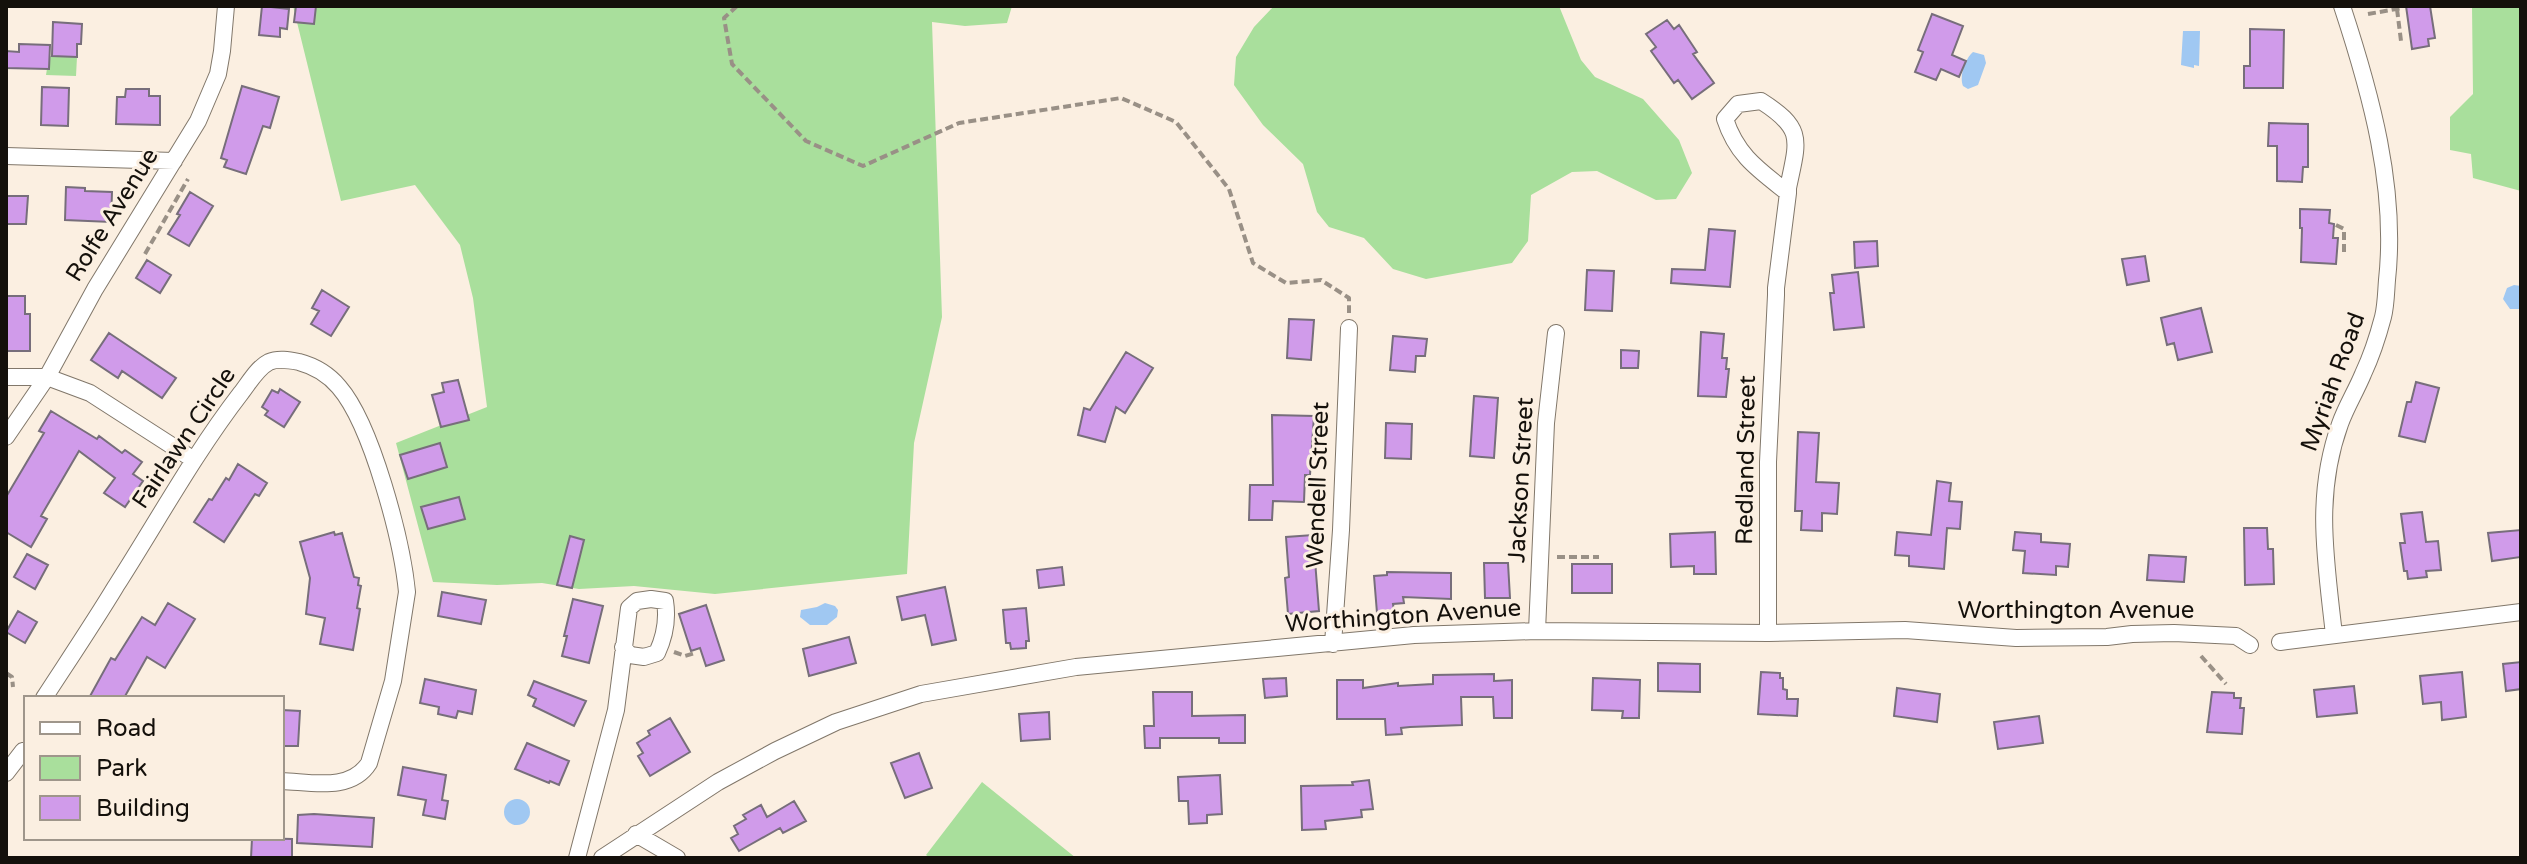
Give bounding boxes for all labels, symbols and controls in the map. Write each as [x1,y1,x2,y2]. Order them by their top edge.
street label: Rolfe Avenue [59,143,165,287]
street label: Myriah Road [2294,309,2372,455]
street label: Fairlawn Circle [126,362,242,514]
street label: Redland Street [1730,375,1762,545]
street label: Jackson Street [1502,396,1540,564]
street label: Wendell Street [1301,401,1335,569]
street label: Worthington Avenue [1284,593,1522,639]
street label: Worthington Avenue [1958,596,2194,625]
legend [24,696,284,840]
text: Road [96,714,156,743]
text: Park [96,754,147,783]
text: Building [96,794,190,823]

